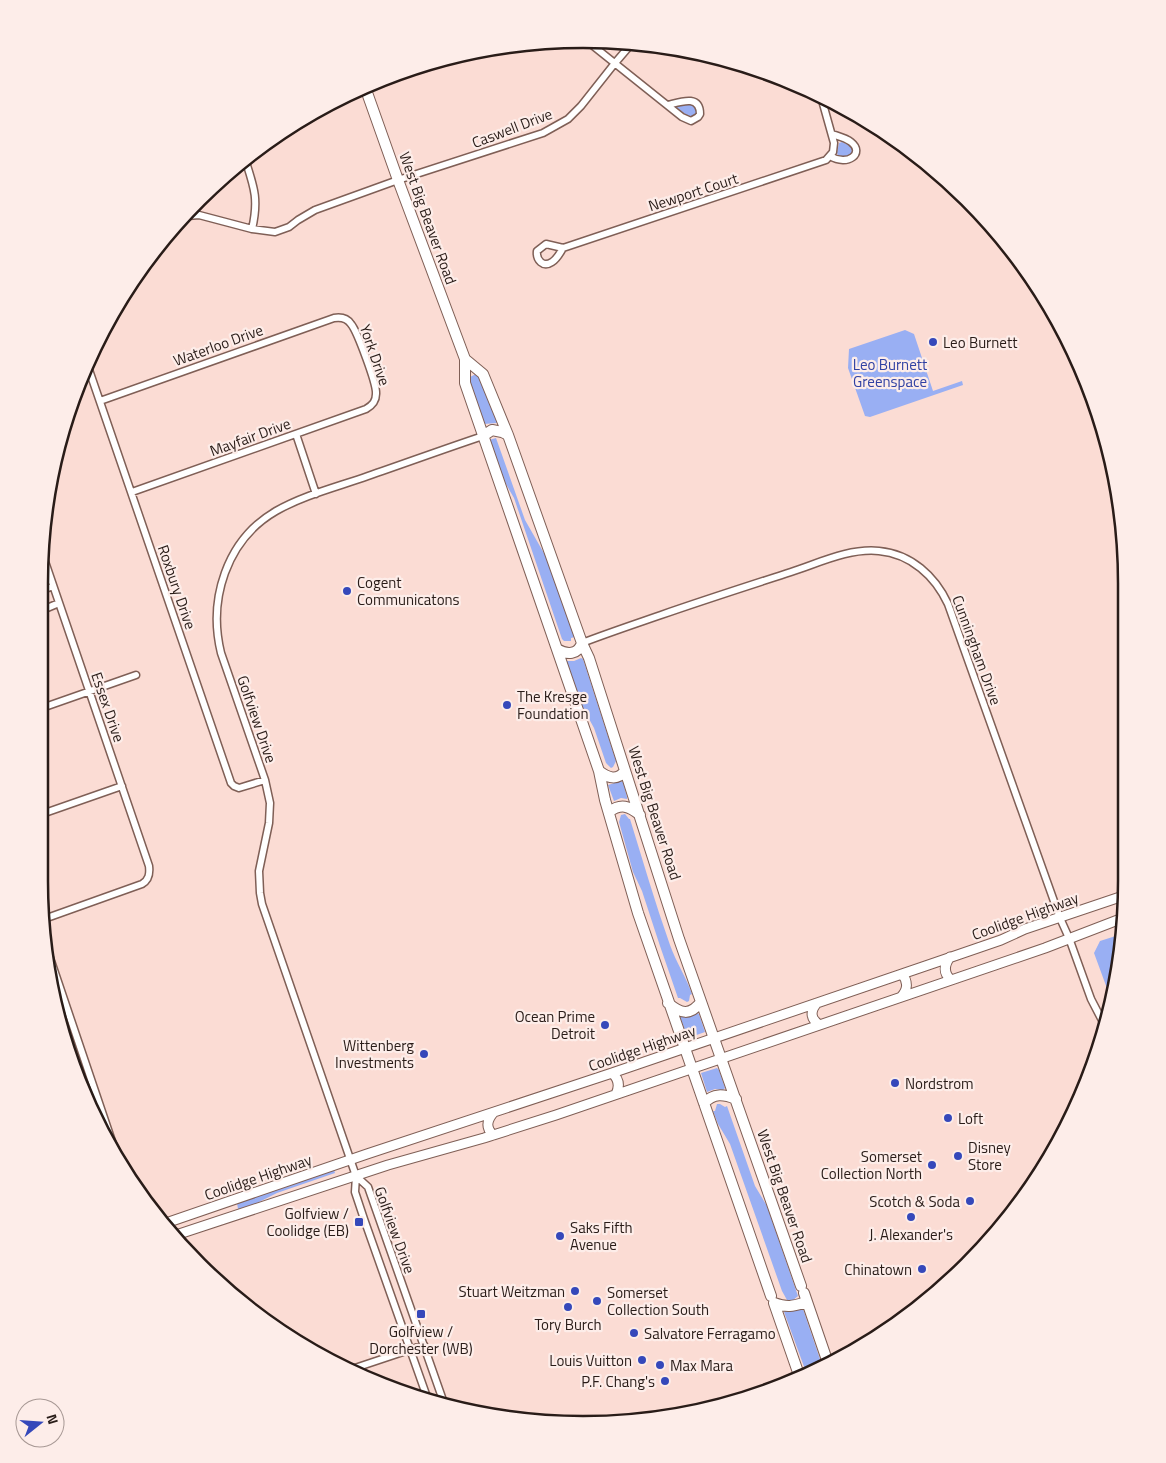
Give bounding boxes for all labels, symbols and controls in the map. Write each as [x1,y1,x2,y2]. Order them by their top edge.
street label: Caswell Drive [468,102,556,154]
street label: West Big Beaver Road [393,149,463,287]
street label: Newport Court [645,166,741,217]
street label: Waterloo Drive [170,318,266,372]
street label: York Drive [354,321,396,389]
place label: Leo Burnett [943,331,1018,354]
marker: Leo Burnett [927,336,939,348]
park label: Leo Burnett Greenspace [853,353,928,393]
street label: Mayfair Drive [206,412,294,462]
street label: Roxbury Drive [152,542,202,632]
place label: Cogent Communicatons [357,571,460,611]
marker: Cogent Communicatons [341,585,353,597]
street label: Cunningham Drive [946,592,1008,708]
street label: Essex Drive [85,669,131,745]
street label: Golfview Drive [231,672,283,766]
place label: The Kresge Foundation [517,685,589,725]
marker: The Kresge Foundation [501,699,513,711]
street label: West Big Beaver Road [623,743,687,883]
street label: Coolidge Highway [968,886,1082,946]
place label: Ocean Prime Detroit [515,1005,596,1045]
street label: Coolidge Highway [585,1019,699,1077]
marker: Ocean Prime Detroit [599,1019,611,1031]
place label: Wittenberg Investments [335,1034,414,1074]
marker: Wittenberg Investments [418,1048,430,1060]
place label: Nordstrom [905,1072,974,1095]
marker: Nordstrom [889,1077,901,1089]
place label: Loft [958,1107,984,1130]
marker: Loft [942,1112,954,1124]
street label: West Big Beaver Road [751,1126,819,1266]
place label: Disney Store [968,1136,1011,1176]
place label: Somerset Collection North [821,1145,923,1185]
street label: Coolidge Highway [201,1148,315,1206]
marker: Disney Store [952,1150,964,1162]
marker: Somerset Collection North [926,1159,938,1171]
street label: Golfview Drive [369,1183,421,1277]
place label: Scotch & Soda [869,1190,960,1213]
marker: Scotch & Soda [964,1195,976,1207]
place label: Golfview / Coolidge (EB) [266,1202,349,1242]
marker: J. Alexander's [905,1211,917,1223]
marker: Golfview / Coolidge (EB) [353,1216,365,1228]
place label: Saks Fifth Avenue [570,1216,633,1256]
place label: J. Alexander's [869,1223,953,1246]
marker: Saks Fifth Avenue [554,1230,566,1242]
place label: Chinatown [844,1258,912,1281]
marker: Chinatown [916,1263,928,1275]
place label: Stuart Weitzman [458,1280,565,1303]
place label: Somerset Collection South [607,1281,709,1321]
marker: Stuart Weitzman [569,1285,581,1297]
marker: Somerset Collection South [591,1295,603,1307]
marker: Tory Burch [562,1301,574,1313]
marker: Golfview / Dorchester (WB) [415,1308,427,1320]
place label: Tory Burch [534,1313,602,1336]
place label: Golfview / Dorchester (WB) [369,1320,473,1360]
place label: Salvatore Ferragamo [644,1322,776,1345]
marker: Salvatore Ferragamo [628,1327,640,1339]
place label: Louis Vuitton [549,1349,632,1372]
marker: Louis Vuitton [636,1354,648,1366]
place label: Max Mara [670,1354,734,1377]
marker: Max Mara [654,1359,666,1371]
place label: P.F. Chang's [581,1370,655,1393]
marker: P.F. Chang's [659,1375,671,1387]
north arrow [15,1398,65,1448]
text: N [41,1411,64,1427]

